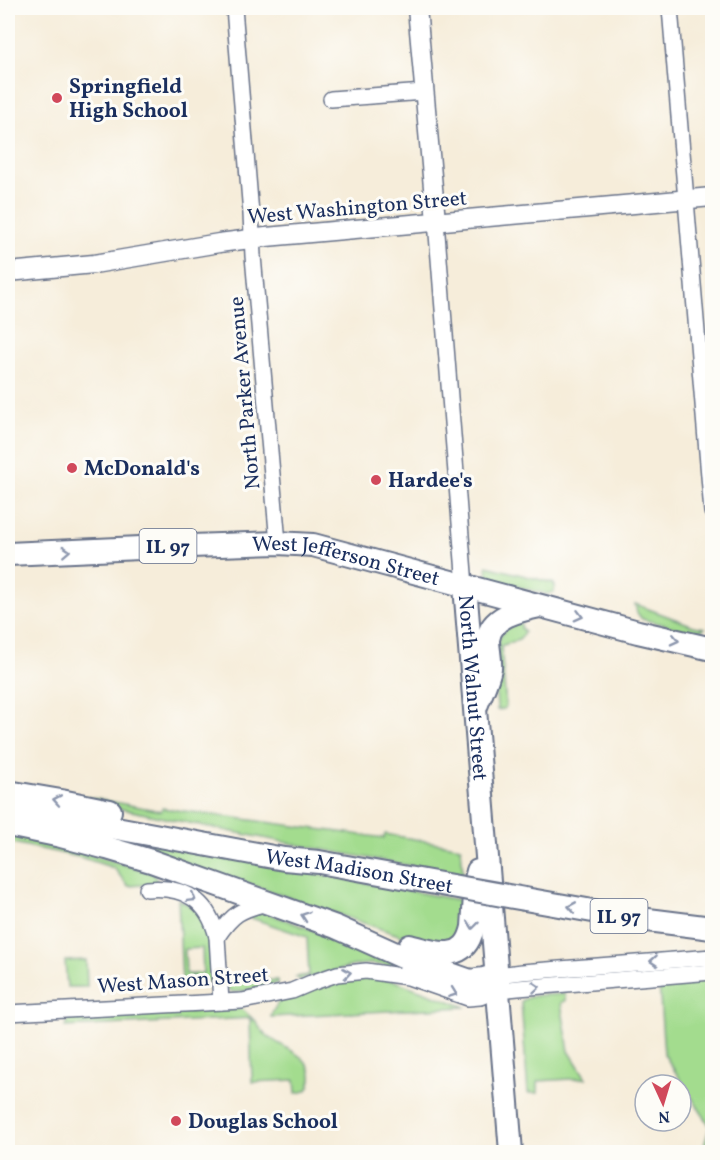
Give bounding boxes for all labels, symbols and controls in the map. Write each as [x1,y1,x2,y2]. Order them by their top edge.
place label: Springfield High School [69,73,188,126]
marker: Springfield High School [50,91,64,105]
street label: West Washington Street [246,184,468,233]
street label: North Parker Avenue [223,295,268,491]
place label: McDonald's [84,455,200,484]
marker: McDonald's [65,461,79,475]
place label: Hardee's [388,467,473,496]
marker: Hardee's [369,473,383,487]
road number: IL 97 [140,529,196,563]
street label: West Jefferson Street [252,530,442,594]
one-way arrow [61,545,70,558]
street label: North Walnut Street [450,594,494,782]
one-way arrow [573,609,584,621]
one-way arrow [670,633,680,646]
one-way arrow [53,794,63,807]
street label: West Madison Street [263,843,455,902]
one-way arrow [186,891,196,903]
road number: IL 97 [590,899,648,933]
one-way arrow [567,902,576,914]
one-way arrow [300,910,310,923]
one-way arrow [467,920,479,929]
one-way arrow [650,955,659,968]
street label: West Mason Street [96,961,270,1002]
one-way arrow [343,967,352,979]
one-way arrow [531,980,540,993]
one-way arrow [447,985,458,998]
north arrow [633,1073,693,1133]
text: N [657,1105,670,1127]
place label: Douglas School [188,1108,338,1137]
marker: Douglas School [169,1114,183,1128]

